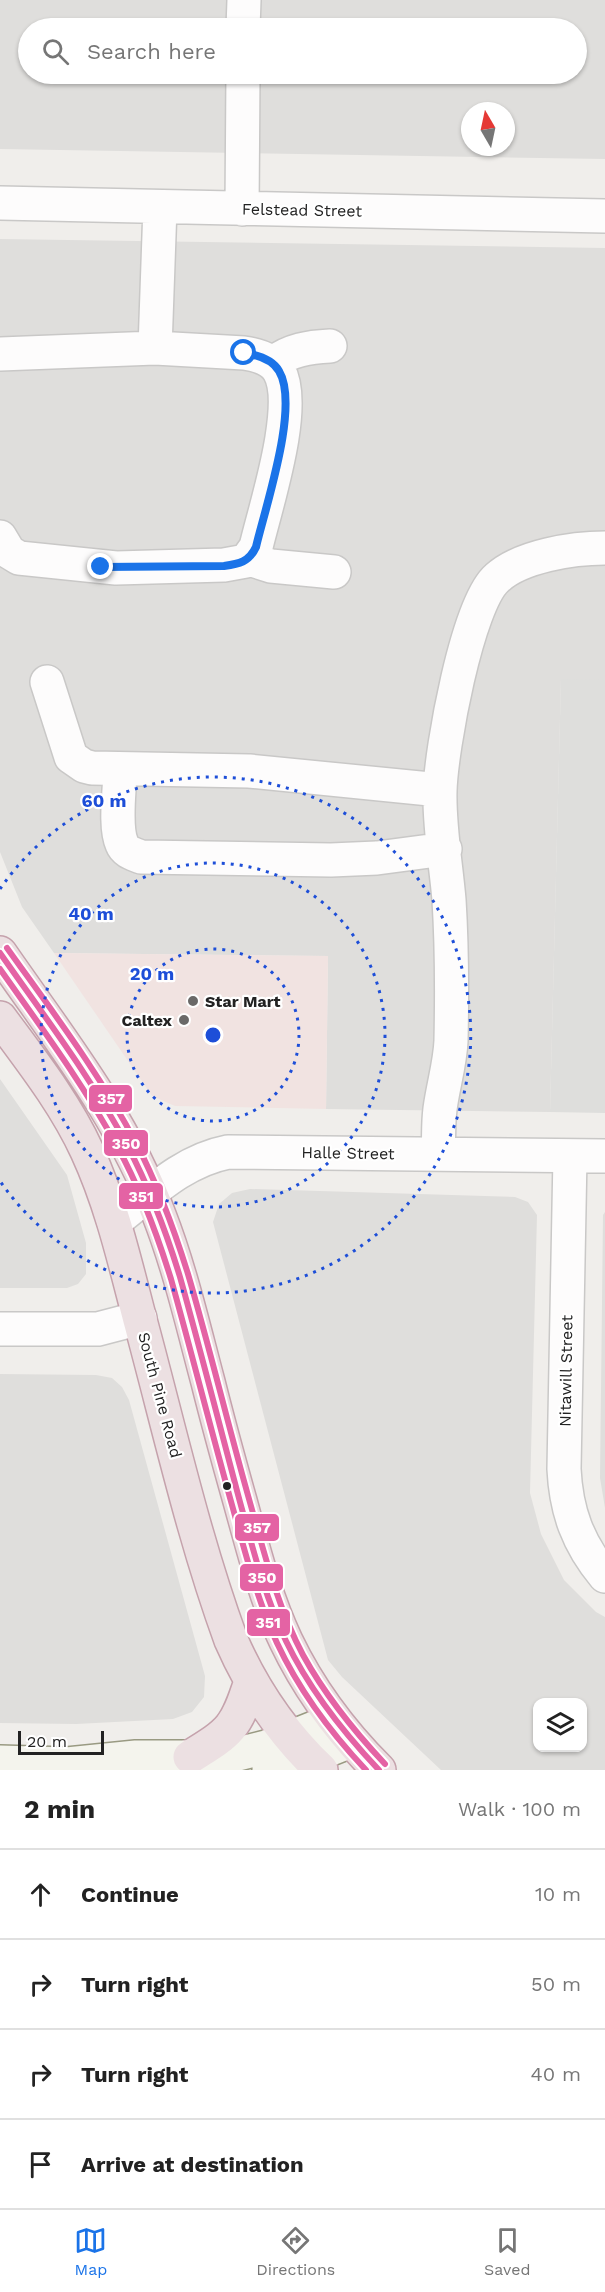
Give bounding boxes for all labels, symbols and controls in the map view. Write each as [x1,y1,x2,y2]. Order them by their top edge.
search box [18,18,587,84]
icon: search [39,35,72,68]
text: Search here [87,39,216,64]
north arrow [461,102,515,156]
street label: Felstead Street [242,199,362,221]
route start [230,339,256,365]
route end [87,553,113,579]
text: 60 m [82,790,126,811]
text: 40 m [68,903,114,924]
text: 20 m [130,963,174,984]
place label: Star Mart [205,992,280,1011]
marker: Star Mart [186,994,200,1008]
place label: Caltex [122,1011,173,1030]
marker: Caltex [177,1013,191,1027]
centre of rings [203,1025,223,1045]
line badge: 357 [88,1084,133,1113]
text: 357 [97,1089,125,1108]
line badge: 350 [103,1129,149,1157]
text: 350 [111,1134,141,1153]
street label: Halle Street [301,1143,395,1163]
line badge: 351 [118,1182,164,1210]
text: 351 [128,1187,154,1206]
street label: Nitawill Street [556,1315,576,1427]
street label: South Pine Road [134,1330,186,1460]
unlabelled marker [221,1480,233,1492]
line badge: 357 [234,1513,280,1542]
text: 357 [243,1518,271,1537]
line badge: 350 [239,1563,284,1592]
text: 350 [247,1568,277,1587]
line badge: 351 [246,1608,291,1637]
text: 351 [255,1613,281,1632]
map controls [533,1698,587,1752]
button: layers [533,1698,587,1752]
scale bar [18,1728,104,1756]
text: 20 m [27,1732,67,1751]
text: 2 min [24,1794,95,1824]
text: Walk · 100 m [458,1797,581,1821]
icon: ahead [24,1878,57,1911]
text: Continue [81,1882,179,1907]
text: 10 m [535,1882,581,1906]
icon: right [24,1968,57,2001]
text: Turn right [81,1972,188,1997]
text: 50 m [531,1972,581,1996]
icon: right [24,2058,57,2091]
text: Turn right [81,2062,188,2087]
text: 40 m [530,2062,581,2086]
icon: arrive [24,2148,57,2181]
text: Arrive at destination [81,2152,304,2177]
tab: Map [74,2224,107,2279]
tab: Directions [256,2224,335,2279]
tab: Saved [484,2224,531,2279]

